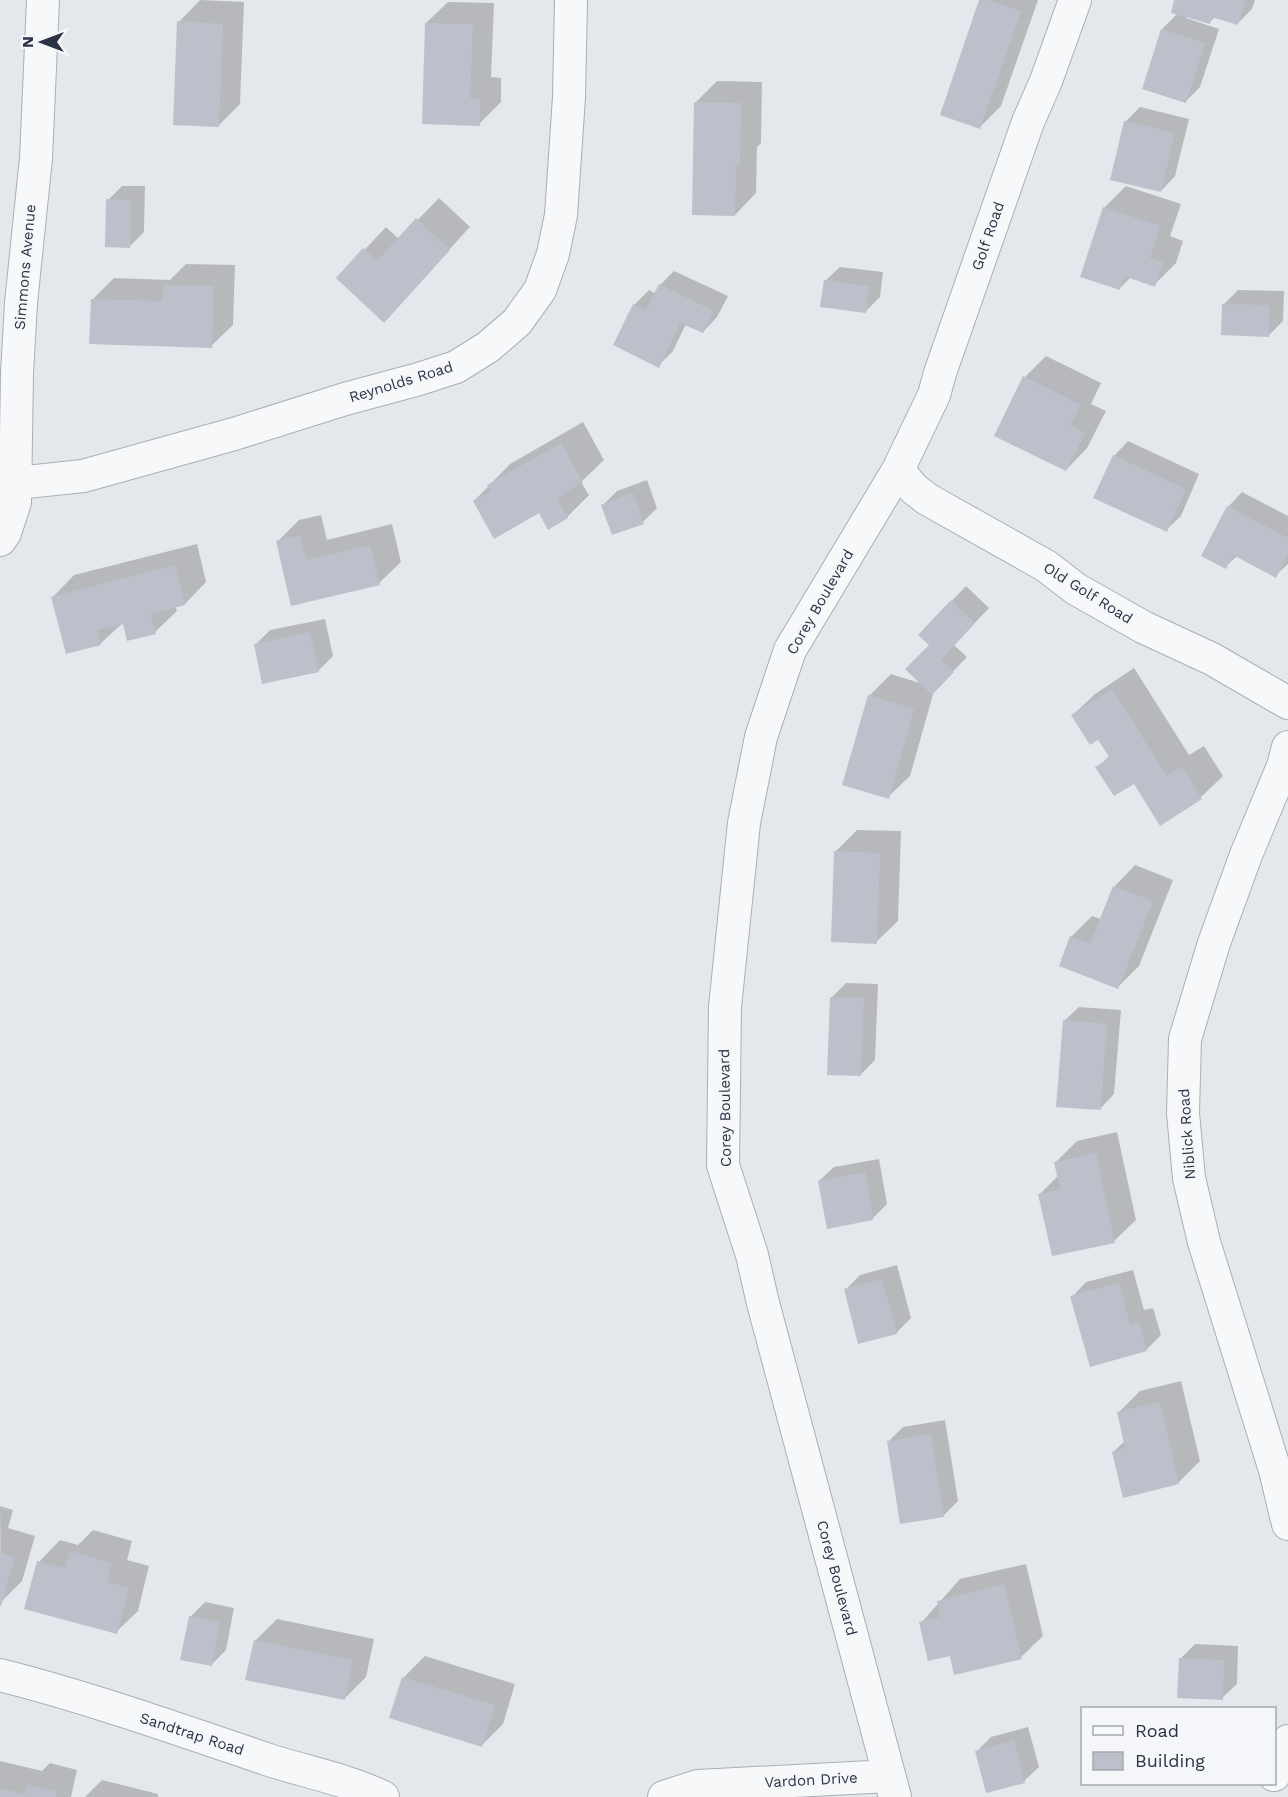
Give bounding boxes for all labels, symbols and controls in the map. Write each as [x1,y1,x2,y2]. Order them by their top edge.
north arrow [12,12,72,72]
text: N [18,36,37,48]
street label: Golf Road [968,199,1008,273]
street label: Simmons Avenue [11,204,39,330]
street label: Reynolds Road [347,358,455,406]
street label: Corey Boulevard [783,546,857,658]
street label: Old Golf Road [1040,558,1136,628]
street label: Corey Boulevard [715,1049,735,1167]
street label: Niblick Road [1175,1088,1199,1180]
street label: Corey Boulevard [813,1518,861,1638]
legend [1081,1707,1276,1785]
street label: Sandtrap Road [138,1709,246,1759]
text: Road [1135,1720,1179,1741]
text: Building [1135,1750,1205,1771]
street label: Vardon Drive [764,1769,858,1791]

